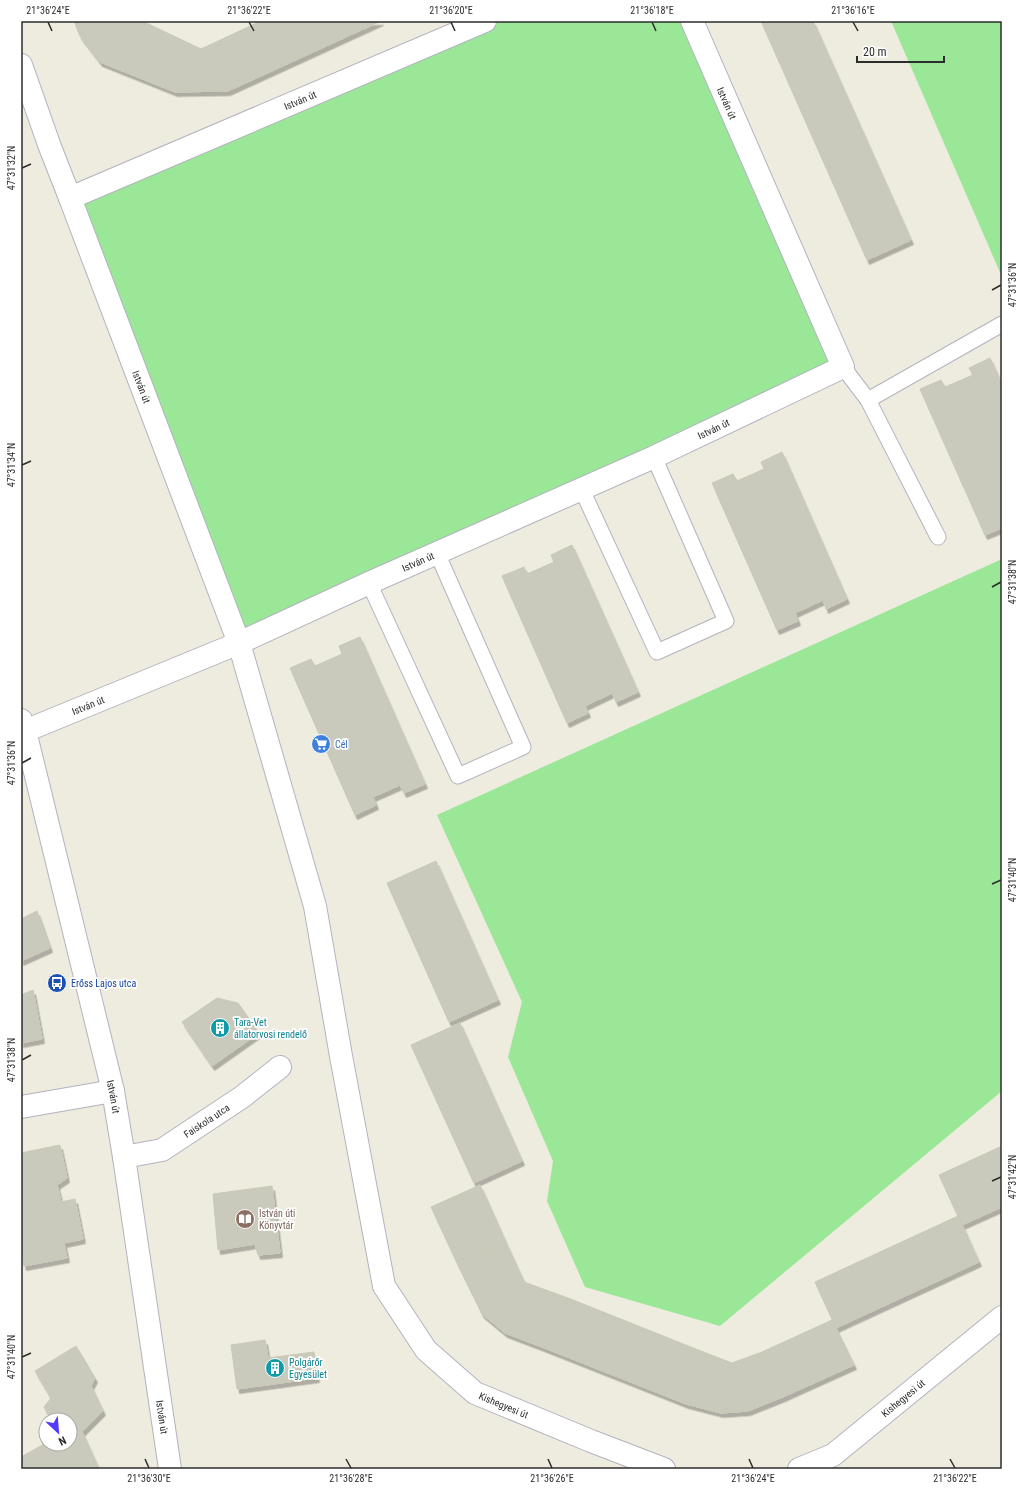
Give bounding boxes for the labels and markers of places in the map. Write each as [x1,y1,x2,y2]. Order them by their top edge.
supermarket icon: Cél [310,733,332,755]
place label: Cél [335,739,348,750]
bus stop icon: Erőss Lajos utca [46,972,68,994]
place label: Erőss Lajos utca [71,978,136,989]
building icon: Tara-Vet állatorvosi rendelő [209,1017,231,1039]
place label: Tara-Vet állatorvosi rendelő [234,1017,307,1040]
library icon: István úti Könyvtár [234,1208,256,1230]
place label: István úti Könyvtár [259,1208,295,1231]
building icon: Polgárőr Egyesület [264,1357,286,1379]
place label: Polgárőr Egyesület [289,1357,327,1380]

